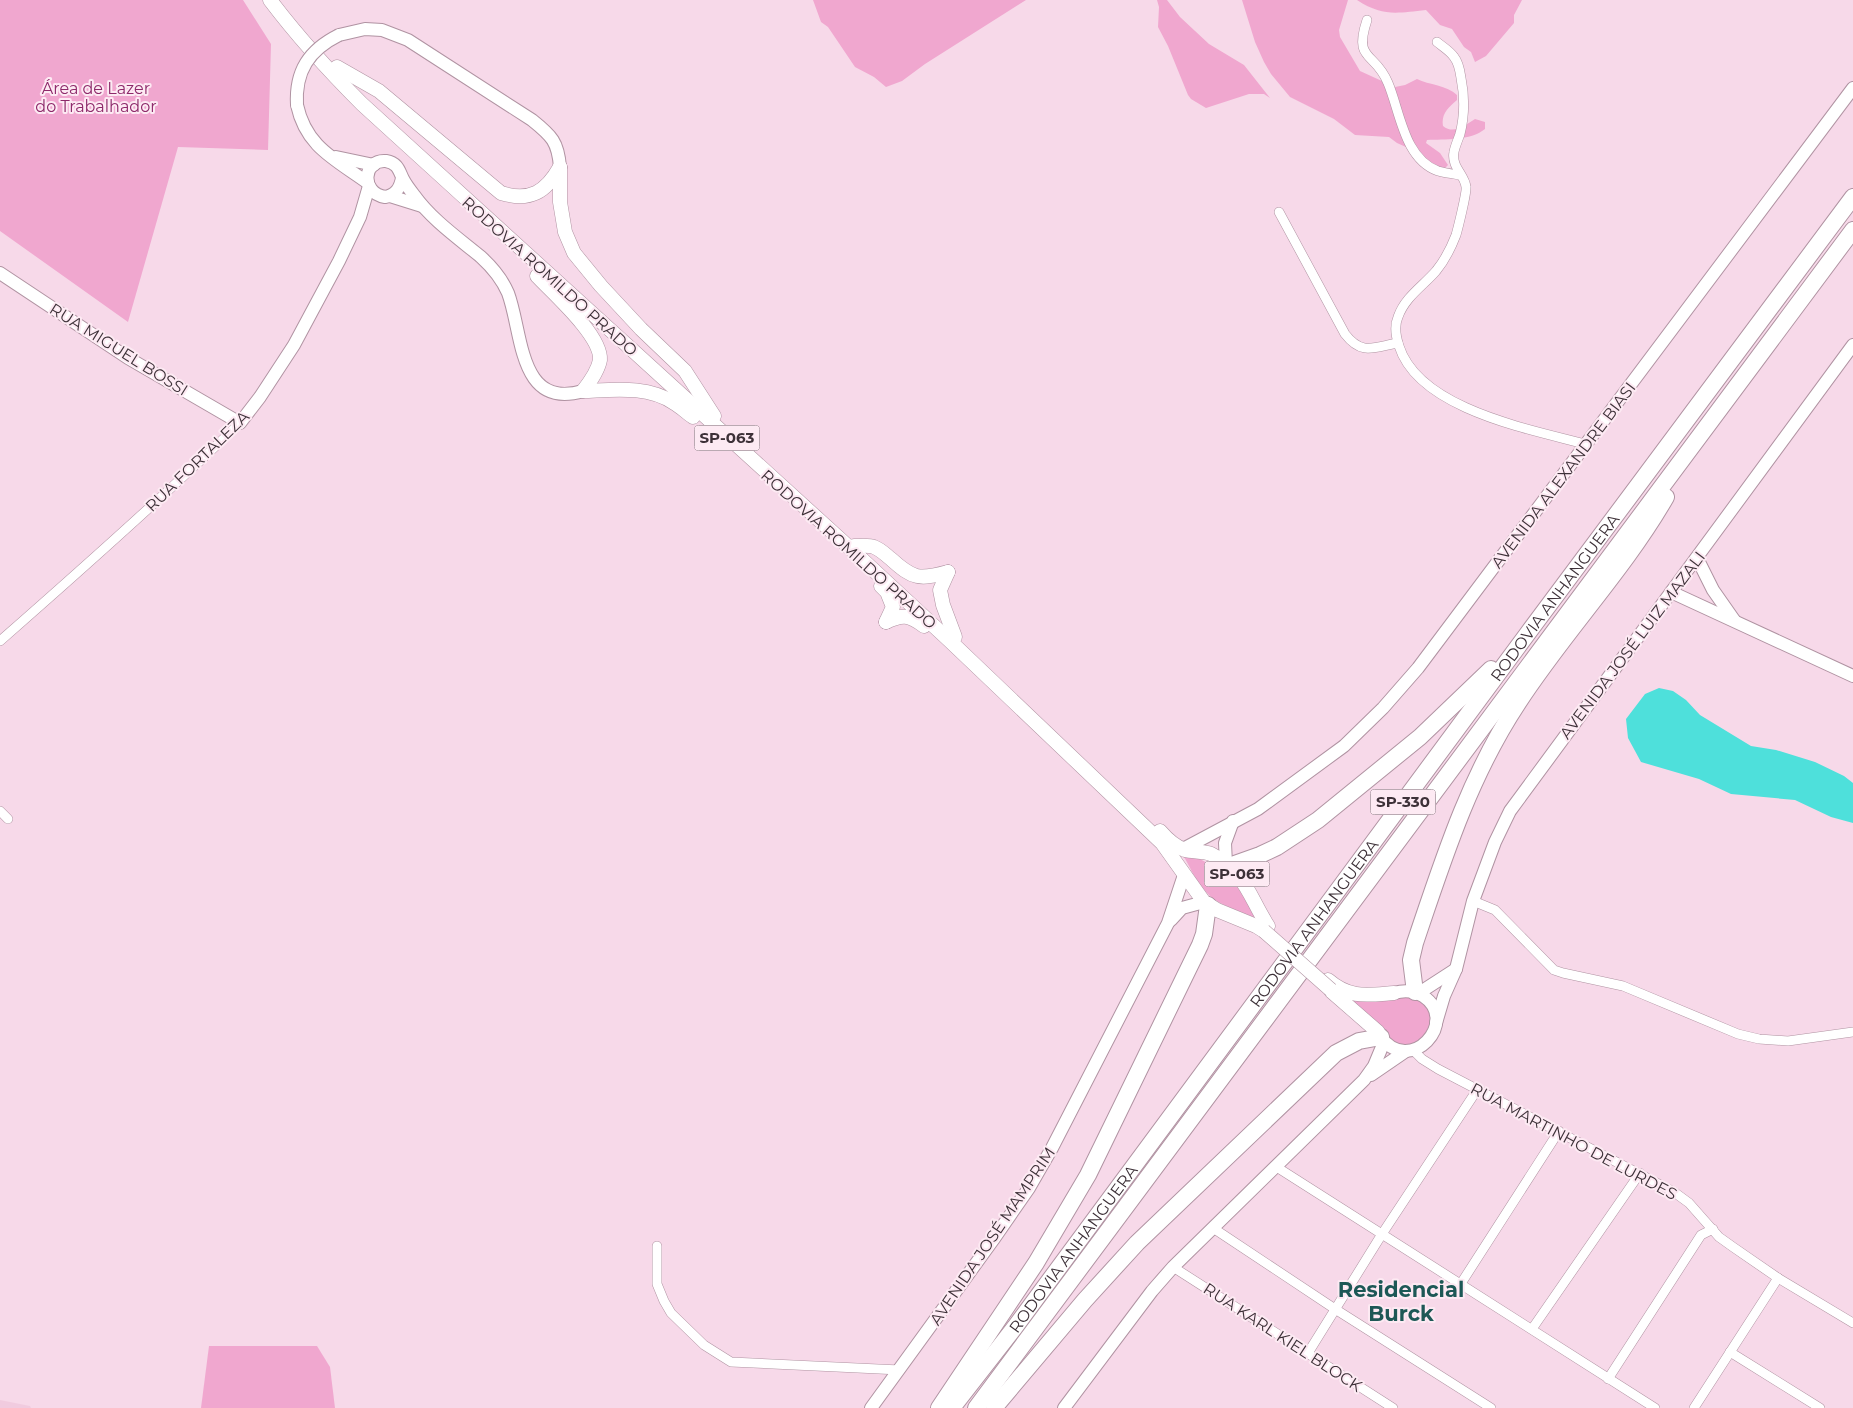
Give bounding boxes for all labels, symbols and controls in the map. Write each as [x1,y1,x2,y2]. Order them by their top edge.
park label: Área de Lazer do Trabalhador [35,79,157,116]
street label: RODOVIA ROMILDO PRADO [458,193,641,360]
street label: RUA MIGUEL BOSSI [46,299,191,400]
street label: AVENIDA ALEXANDRE BIASI [1487,379,1640,572]
street label: RUA FORTALEZA [142,407,253,516]
road number: SP-063 [694,426,760,450]
street label: RODOVIA ROMILDO PRADO [757,466,940,633]
street label: RODOVIA ANHANGUERA [1487,510,1624,685]
street label: AVENIDA JOSÉ LUIZ MAZALI [1556,548,1709,743]
road number: SP-330 [1370,790,1436,814]
street label: RODOVIA ANHANGUERA [1246,835,1383,1011]
road number: SP-063 [1204,862,1270,886]
street label: RUA MARTINHO DE LURDES [1467,1079,1680,1204]
street label: AVENIDA JOSÉ MAMPRIM [926,1144,1059,1329]
street label: RODOVIA ANHANGUERA [1005,1161,1142,1337]
district label: Residencial Burck [1338,1277,1464,1326]
street label: RUA KARL KIEL BLOCK [1200,1279,1366,1396]

